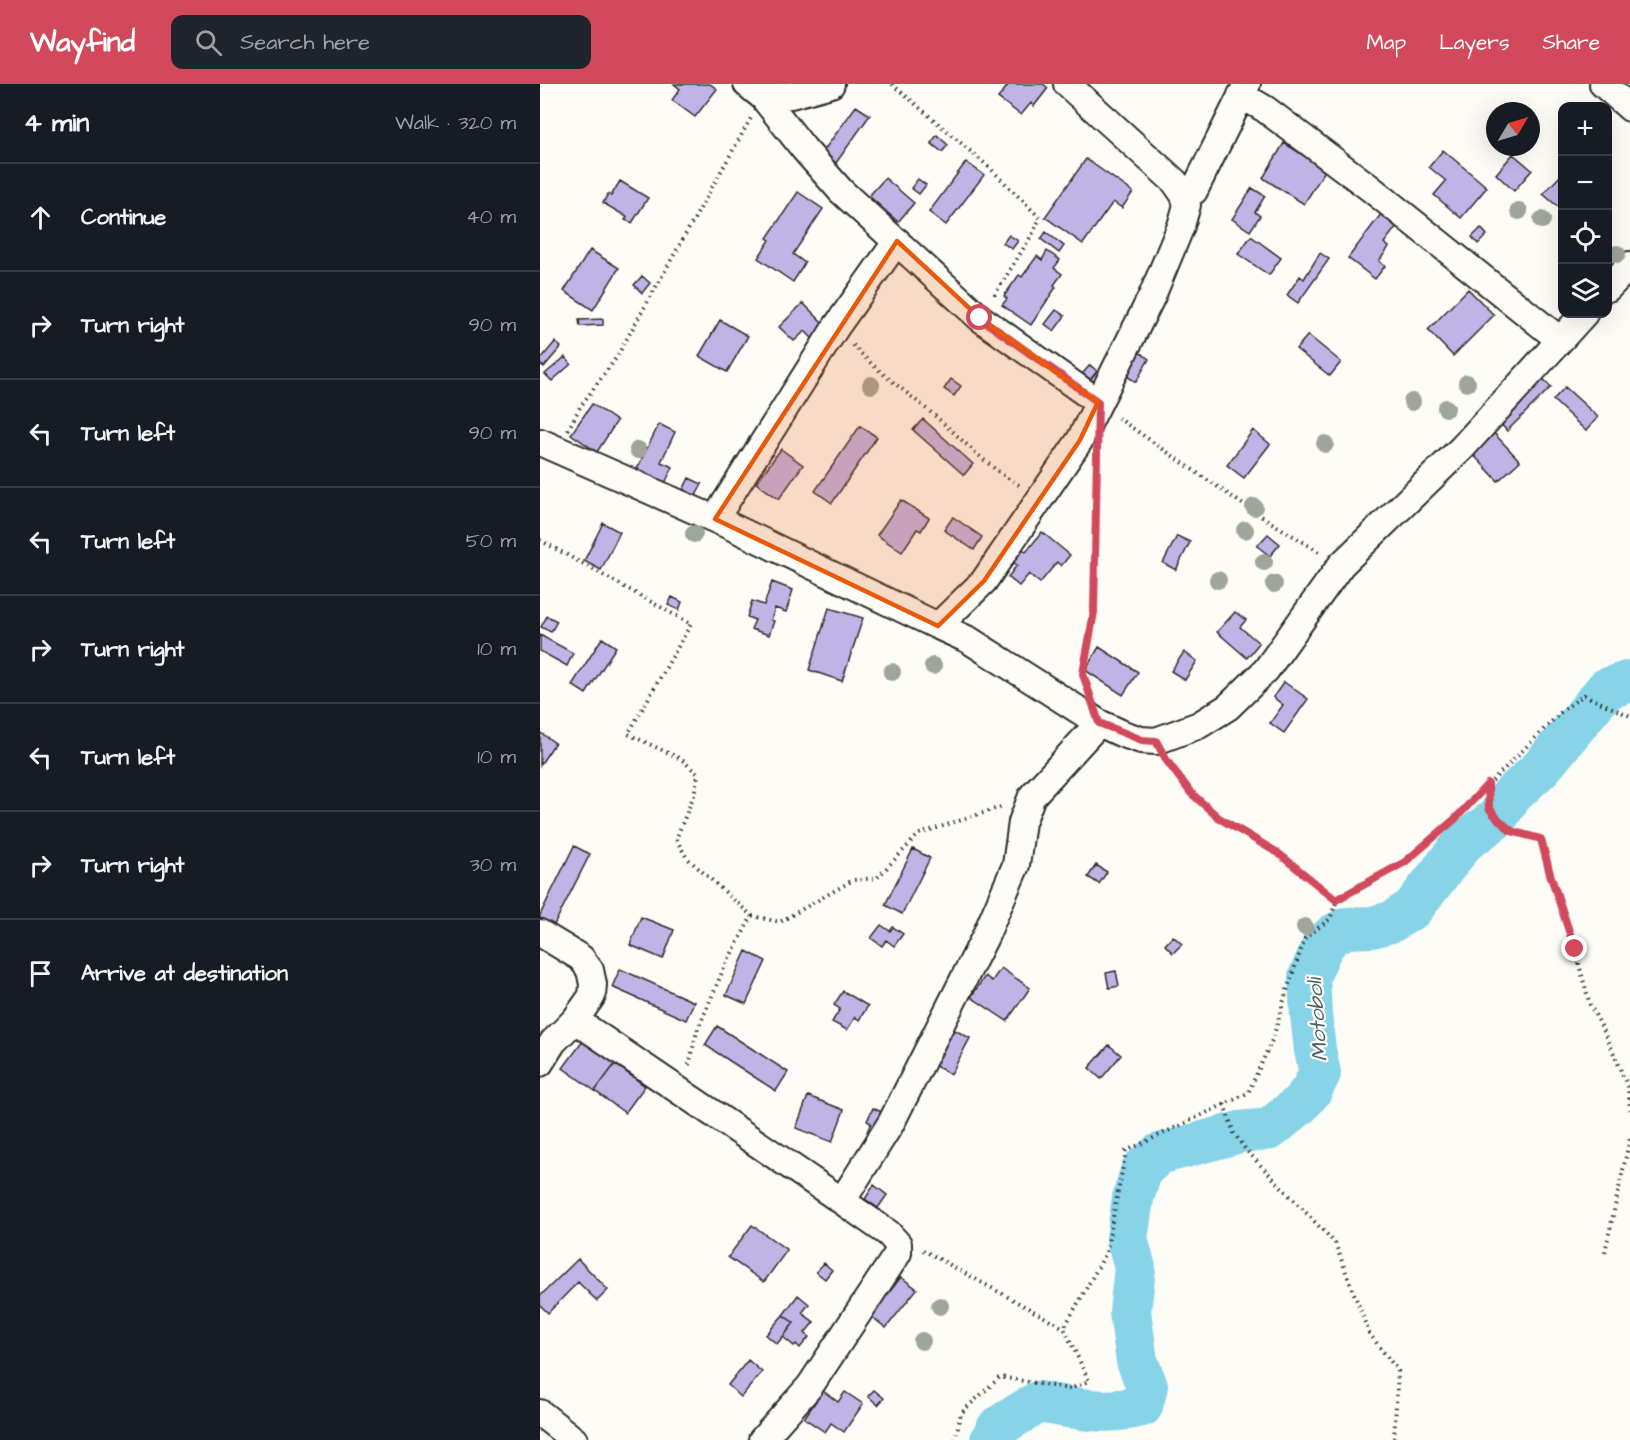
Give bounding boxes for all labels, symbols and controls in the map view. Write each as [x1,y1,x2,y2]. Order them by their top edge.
search box [171,15,591,69]
text: Wayfind [30,23,135,62]
icon: search [192,26,225,59]
text: Search here [240,27,370,58]
text: Map [1366,28,1406,57]
text: Layers [1439,28,1509,57]
text: Share [1542,28,1600,57]
north arrow [1486,102,1540,156]
map controls [1558,102,1612,318]
button: + [1558,102,1612,156]
text: 4 min [24,105,89,141]
text: Walk · 320 m [395,109,516,137]
button: − [1558,156,1612,210]
icon: ahead [24,201,57,234]
text: Continue [81,202,166,233]
text: 40 m [466,203,516,231]
button: locate [1558,210,1612,264]
button: layers [1558,264,1612,318]
route start [966,304,992,330]
icon: right [24,309,57,342]
text: Turn right [81,310,184,341]
text: 90 m [468,311,516,339]
icon: left [24,417,57,450]
text: Turn left [81,418,175,449]
text: 90 m [468,419,516,447]
icon: left [24,525,57,558]
text: Turn left [81,526,175,557]
text: 50 m [466,527,516,555]
icon: right [24,633,57,666]
text: Turn right [81,634,184,665]
text: 10 m [477,635,516,663]
icon: left [24,741,57,774]
text: Turn left [81,742,175,773]
text: 10 m [477,743,516,771]
icon: right [24,849,57,882]
text: Turn right [81,850,184,881]
text: 30 m [470,851,516,879]
route end [1561,935,1587,961]
icon: arrive [24,957,57,990]
text: Arrive at destination [81,958,288,989]
water label: Motoboli [1299,975,1336,1063]

